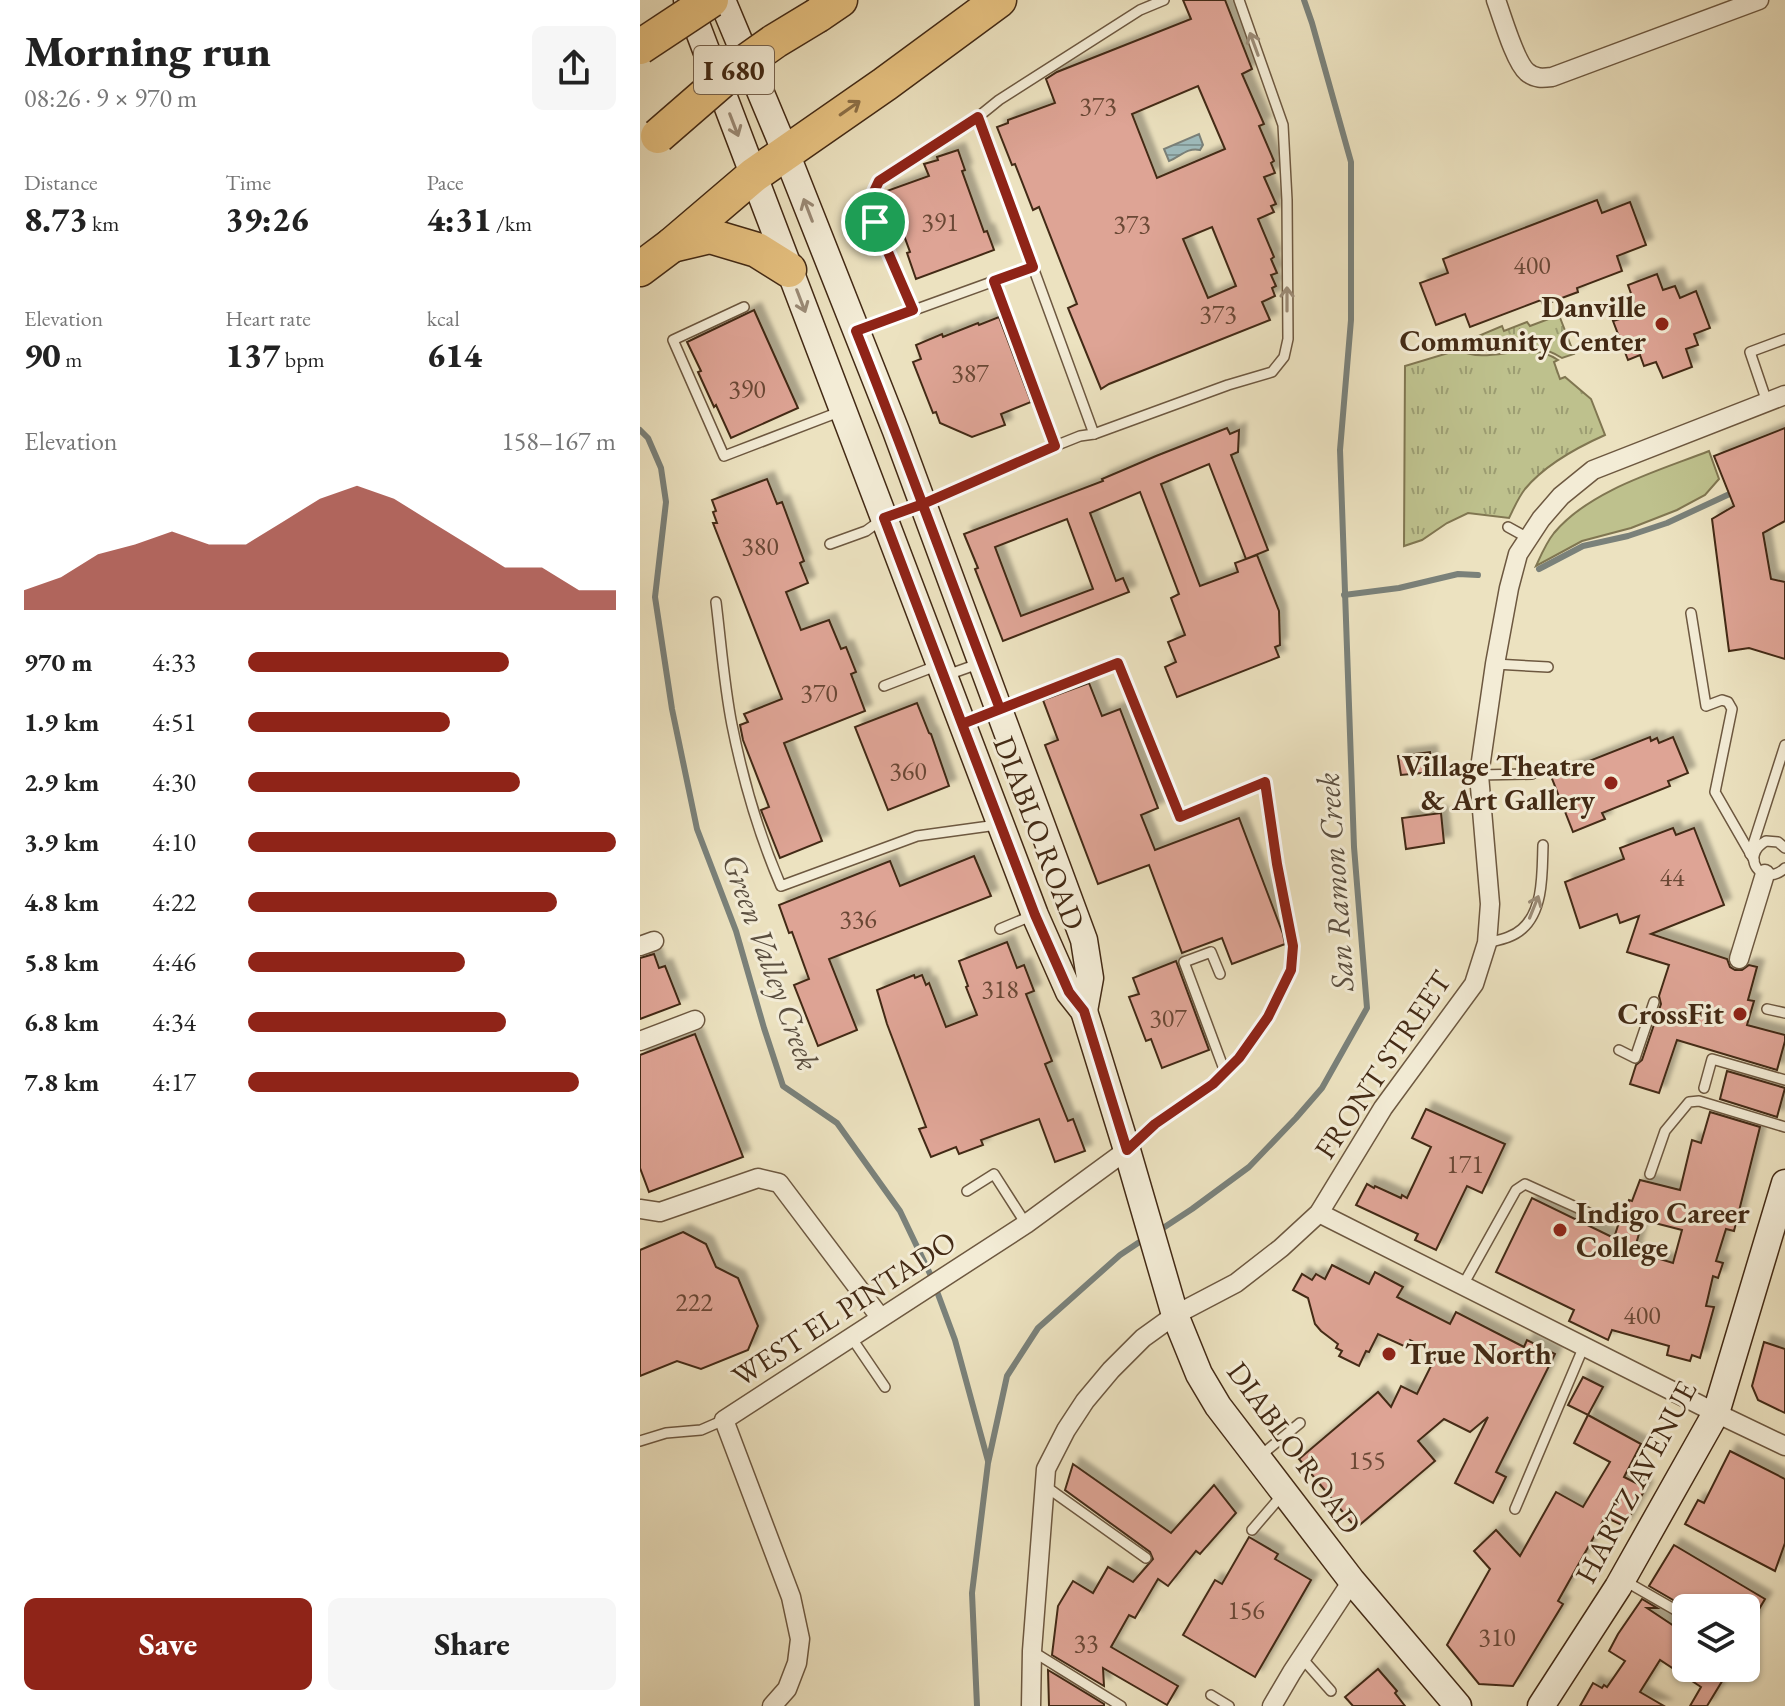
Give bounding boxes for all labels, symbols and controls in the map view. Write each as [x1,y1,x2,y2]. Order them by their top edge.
text: Morning run [24,22,271,79]
button: share [532,26,616,110]
one-way arrow [1246,32,1260,56]
road number: I 680 [694,46,774,94]
text: 08:26 · 9 × 970 m [24,81,197,115]
house number: 373 [1079,89,1117,123]
one-way arrow [838,100,860,116]
one-way arrow [728,112,742,137]
text: Distance [24,168,97,197]
text: Time [225,168,271,197]
text: Pace [427,168,464,197]
pin [841,188,909,256]
text: 8.73 [24,197,88,241]
text: 39:26 [225,197,309,241]
text: 4:31 [427,197,492,241]
one-way arrow [800,198,814,223]
icon: arrive [853,200,897,244]
house number: 391 [921,205,959,239]
house number: 373 [1113,207,1151,241]
text: km [88,209,119,238]
text: /km [492,209,532,238]
house number: 400 [1513,248,1551,282]
one-way arrow [1279,286,1295,313]
place label: Danville Community Center [1400,287,1647,360]
one-way arrow [795,288,809,313]
house number: 373 [1199,297,1237,331]
text: Elevation [24,304,103,333]
text: Heart rate [225,304,311,333]
text: kcal [427,304,460,333]
marker: Danville Community Center [1653,315,1671,333]
text: 90 [24,333,61,377]
text: 137 [225,333,280,377]
text: 614 [427,333,482,377]
text: m [61,345,82,374]
text: bpm [280,345,325,374]
house number: 387 [951,356,989,390]
house number: 390 [728,372,766,406]
text: Elevation [24,424,118,458]
text: 158–167 m [501,424,616,458]
house number: 380 [741,529,779,563]
text: 970 m [24,645,92,679]
text: 4:33 [152,645,196,679]
house number: 370 [800,676,838,710]
text: 1.9 km [24,705,99,739]
text: 4:51 [152,705,196,739]
street label: DIABLO ROAD [985,730,1094,935]
place label: Village Theatre & Art Gallery [1402,746,1596,819]
house number: 360 [889,754,927,788]
text: 2.9 km [24,765,99,799]
text: 4:30 [152,765,196,799]
water label: San Ramon Creek [1306,771,1364,994]
marker: Village Theatre & Art Gallery [1602,774,1620,792]
text: 3.9 km [24,825,99,859]
text: 4:10 [152,825,196,859]
water label: Green Valley Creek [712,848,830,1077]
house number: 44 [1660,860,1685,894]
text: 4.8 km [24,885,99,919]
text: 4:22 [152,885,196,919]
one-way arrow [1528,895,1542,920]
house number: 336 [839,902,877,936]
text: 5.8 km [24,945,99,979]
text: 4:46 [152,945,196,979]
street label: FRONT STREET [1305,962,1460,1166]
house number: 318 [981,972,1019,1006]
place label: CrossFit [1618,994,1725,1033]
house number: 307 [1149,1001,1187,1035]
text: 6.8 km [24,1005,99,1039]
text: 4:34 [152,1005,196,1039]
marker: CrossFit [1731,1005,1749,1023]
text: 7.8 km [24,1065,99,1099]
text: 4:17 [152,1065,196,1099]
house number: 171 [1446,1147,1484,1181]
place label: Indigo Career College [1576,1193,1750,1266]
marker: Indigo Career College [1551,1221,1569,1239]
street label: WEST EL PINTADO [724,1222,963,1396]
house number: 222 [675,1285,713,1319]
house number: 400 [1623,1298,1661,1332]
place label: True North [1405,1334,1552,1373]
marker: True North [1380,1345,1398,1363]
street label: DIABLO ROAD [1219,1354,1370,1542]
street label: HARTZ AVENUE [1566,1374,1705,1590]
house number: 155 [1348,1443,1386,1477]
house number: 156 [1227,1593,1265,1627]
map controls [1672,1594,1760,1682]
button: layers [1672,1594,1760,1682]
button: Save [24,1598,312,1690]
button: Share [328,1598,616,1690]
house number: 310 [1478,1620,1516,1654]
house number: 33 [1074,1626,1098,1660]

